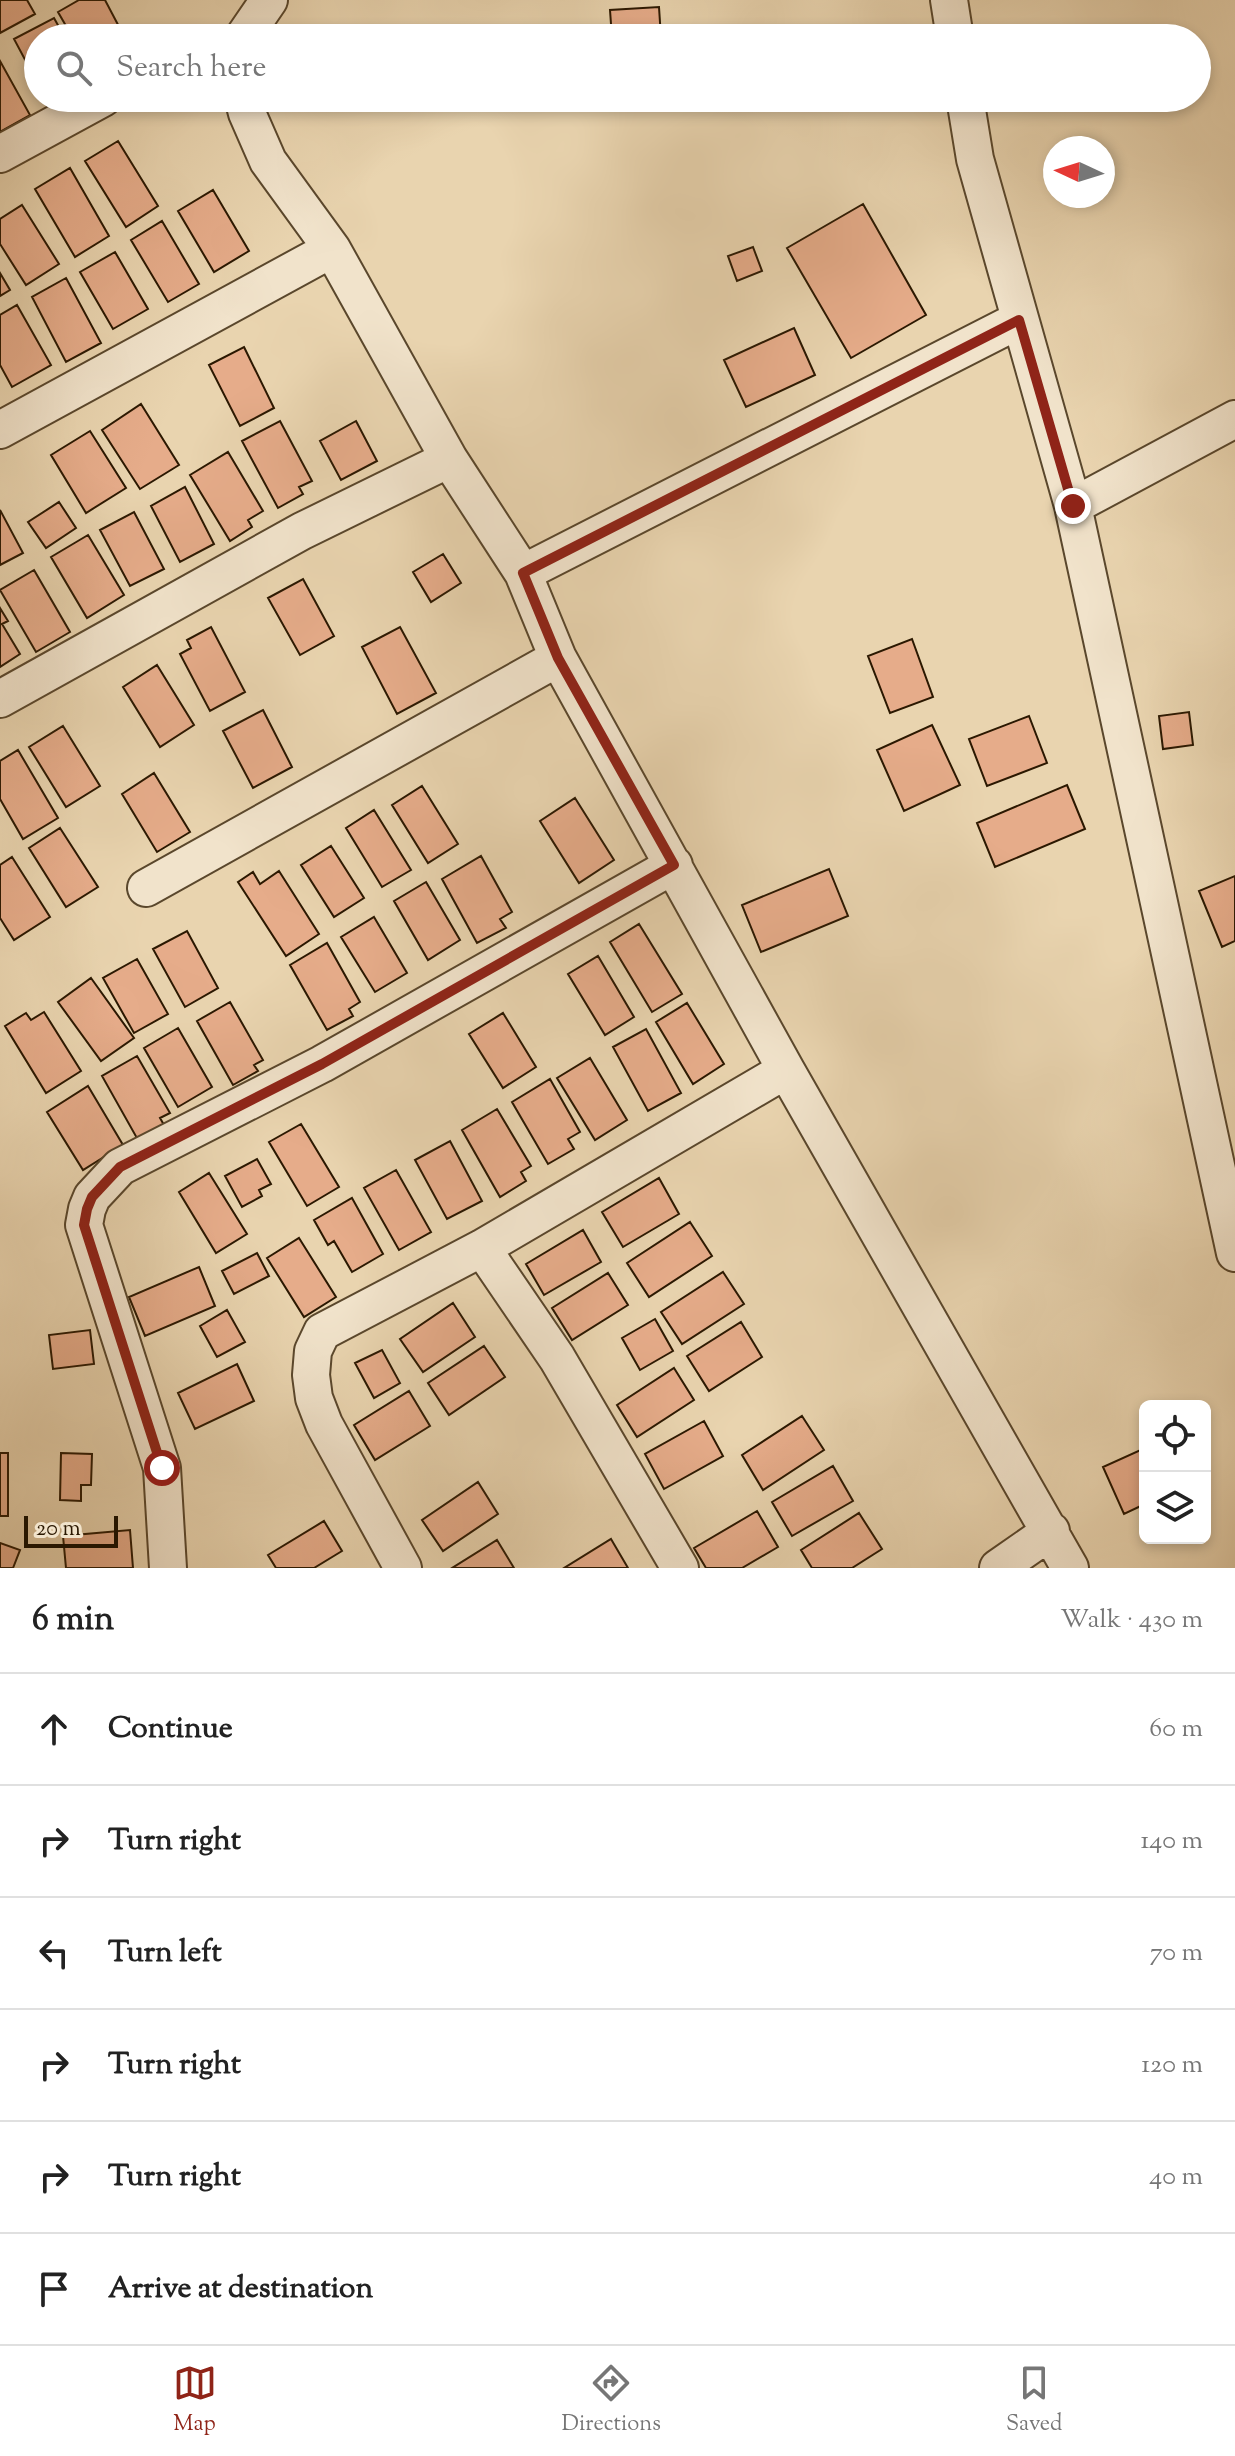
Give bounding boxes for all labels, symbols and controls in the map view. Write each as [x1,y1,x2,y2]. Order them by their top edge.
search box [24,24,1211,112]
icon: search [52,46,96,90]
text: Search here [116,47,266,90]
north arrow [1043,136,1115,208]
route end [1055,488,1091,524]
map controls [1139,1400,1211,1544]
button: locate [1139,1400,1211,1472]
route start [144,1450,180,1486]
button: layers [1139,1472,1211,1544]
scale bar [24,1512,118,1548]
text: 20 m [36,1514,81,1546]
text: 6 min [32,1596,114,1645]
text: Walk · 430 m [1060,1602,1203,1639]
icon: ahead [32,1707,76,1751]
text: Continue [108,1708,233,1751]
text: 60 m [1149,1711,1203,1748]
icon: right [32,1819,76,1863]
text: Turn right [108,1820,241,1863]
text: 140 m [1140,1823,1203,1860]
icon: left [32,1931,76,1975]
text: Turn left [108,1932,222,1975]
text: 70 m [1150,1935,1203,1972]
icon: right [32,2043,76,2087]
text: Turn right [108,2044,241,2087]
text: 120 m [1141,2047,1203,2084]
icon: right [32,2155,76,2199]
text: Turn right [108,2156,241,2199]
text: 40 m [1149,2159,1203,2196]
icon: arrive [32,2267,76,2311]
text: Arrive at destination [108,2268,373,2311]
tab: Map [173,2361,217,2441]
tab: Directions [562,2361,661,2441]
tab: Saved [1006,2361,1062,2441]

